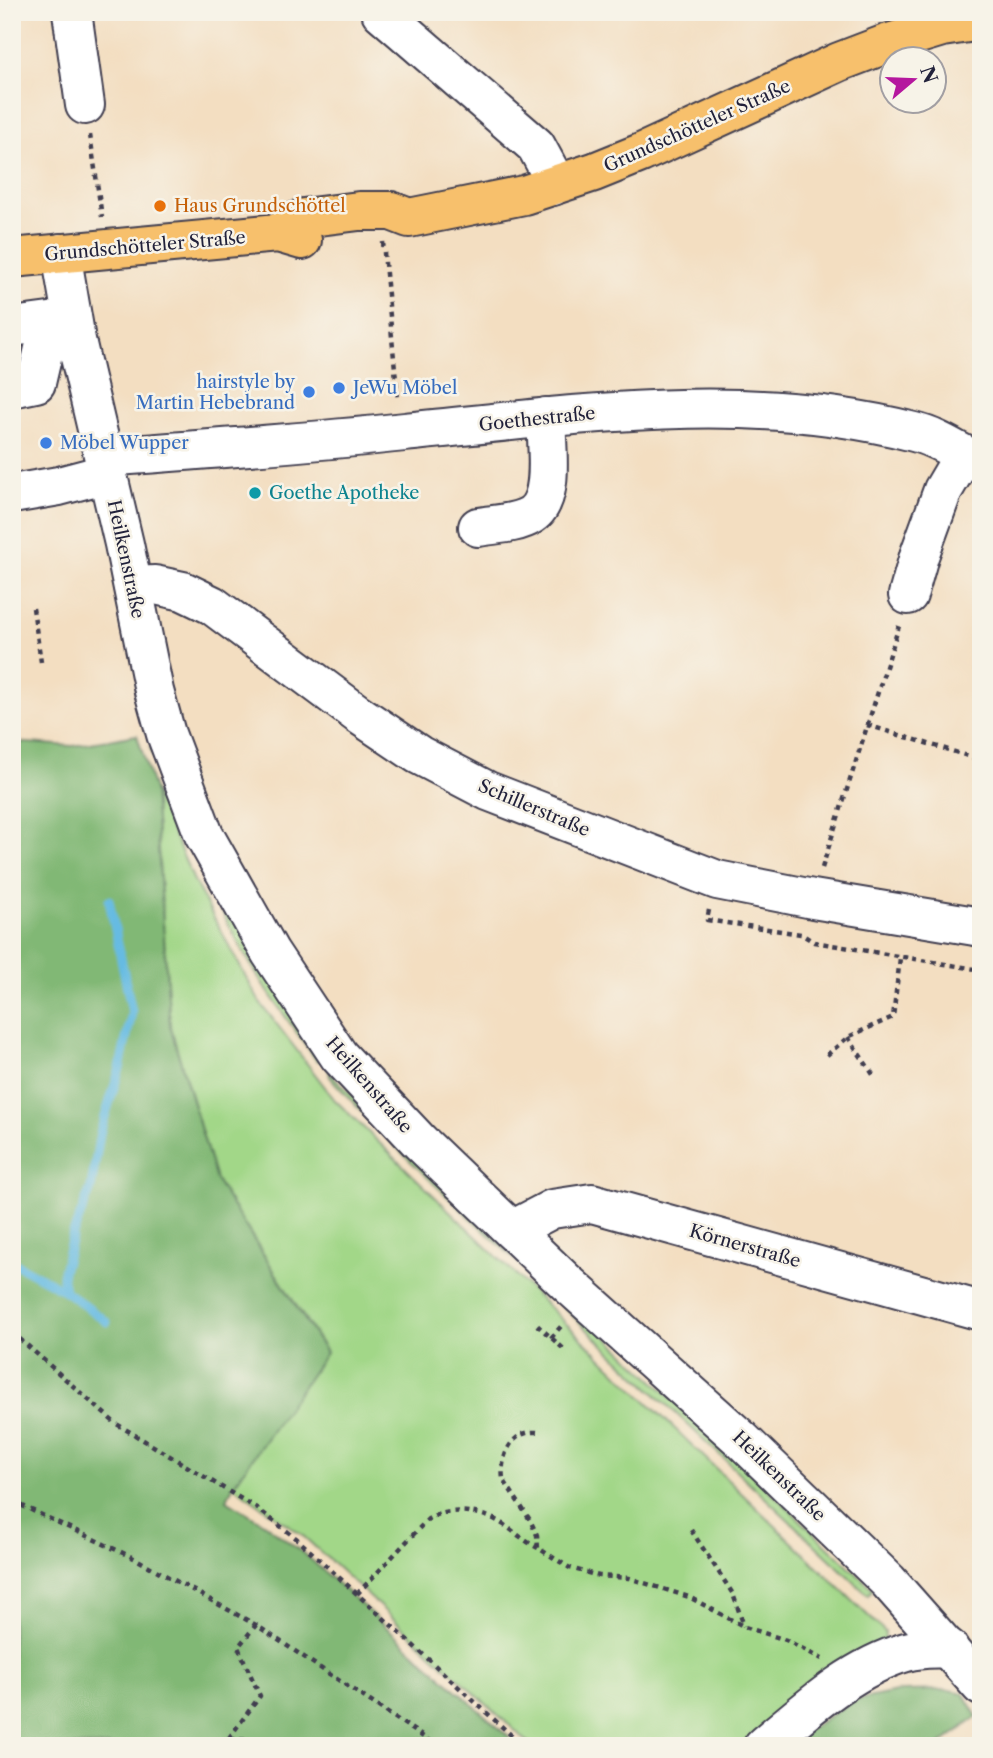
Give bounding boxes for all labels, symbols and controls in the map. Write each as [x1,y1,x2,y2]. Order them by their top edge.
north arrow [878,46,948,116]
text: N [915,63,942,86]
street label: Grundschötteler Straße [600,75,794,177]
place label: Haus Grundschöttel [174,195,346,217]
marker: Haus Grundschöttel [152,198,168,214]
street label: Grundschötteler Straße [43,226,247,266]
place label: hairstyle by Martin Hebebrand [136,371,296,414]
place label: JeWu Möbel [350,377,457,399]
marker: JeWu Möbel [331,380,347,396]
marker: hairstyle by Martin Hebebrand [301,384,317,400]
street label: Goethestraße [478,402,596,436]
place label: Möbel Wupper [60,432,189,454]
marker: Möbel Wupper [38,435,54,451]
place label: Goethe Apotheke [269,482,419,504]
marker: Goethe Apotheke [247,485,263,501]
street label: Heilkenstraße [103,498,149,620]
street label: Schillerstraße [475,775,593,841]
street label: Heilkenstraße [321,1032,417,1138]
street label: Körnerstraße [687,1220,803,1272]
street label: Heilkenstraße [728,1426,830,1526]

